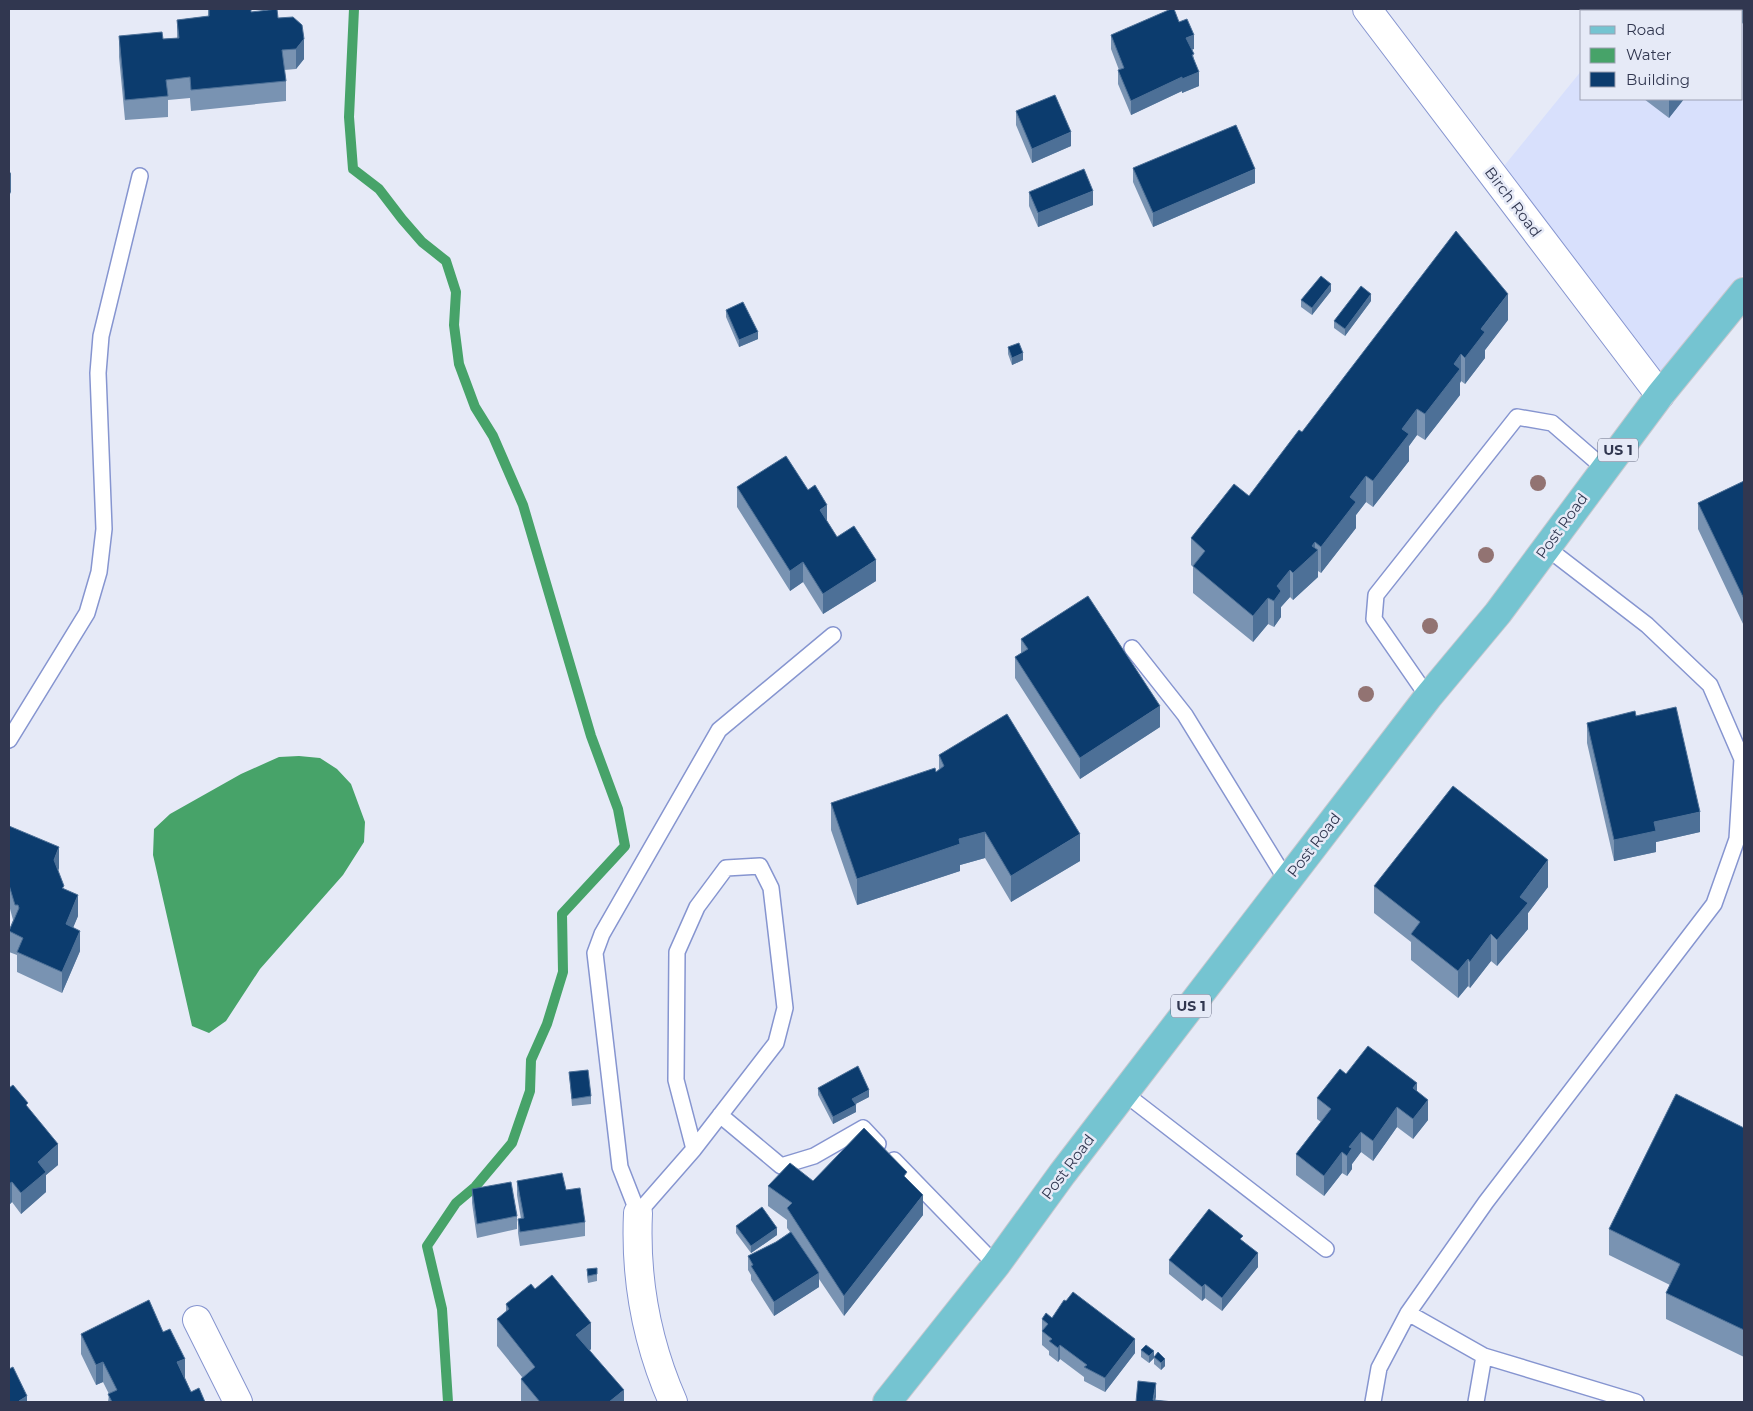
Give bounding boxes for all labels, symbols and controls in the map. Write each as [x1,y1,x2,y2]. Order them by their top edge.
legend [1580,10,1743,100]
text: Road [1626,20,1665,39]
text: Water [1626,45,1672,64]
text: Building [1626,70,1690,89]
street label: Birch Road [1481,163,1546,240]
road number: US 1 [1598,438,1638,462]
street label: Post Road [1531,489,1592,562]
street label: Post Road [1283,809,1345,881]
road number: US 1 [1171,994,1211,1018]
street label: Post Road [1037,1130,1098,1203]

